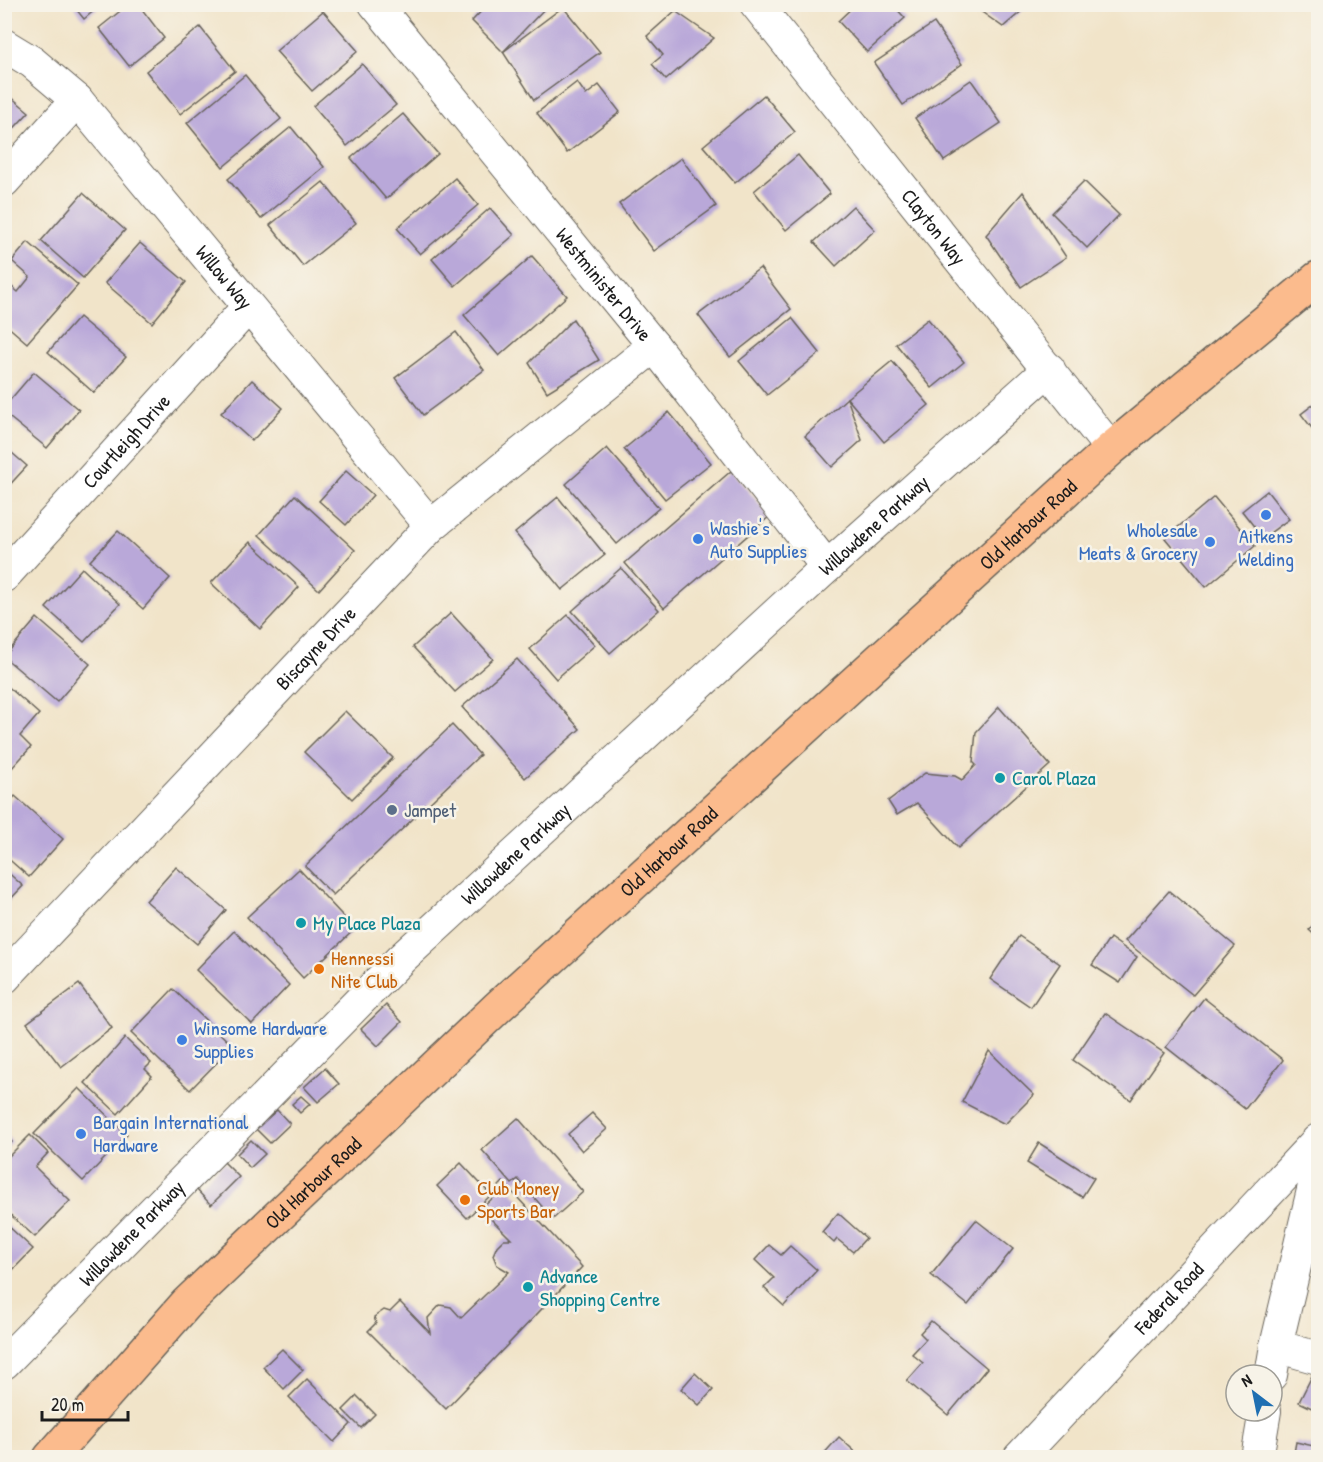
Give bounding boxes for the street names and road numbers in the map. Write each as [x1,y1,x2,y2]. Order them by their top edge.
street label: Clayton Way [896,183,973,270]
street label: Westminister Drive [550,222,659,347]
street label: Willow Way [190,239,259,315]
street label: Courtleigh Drive [76,388,176,494]
street label: Willowdene Parkway [812,468,934,581]
street label: Old Harbour Road [973,473,1083,576]
street label: Biscayne Drive [269,600,362,695]
street label: Willowdene Parkway [455,796,576,910]
street label: Old Harbour Road [614,800,723,903]
street label: Old Harbour Road [259,1130,367,1235]
street label: Willowdene Parkway [73,1174,190,1292]
street label: Federal Road [1127,1256,1209,1341]

